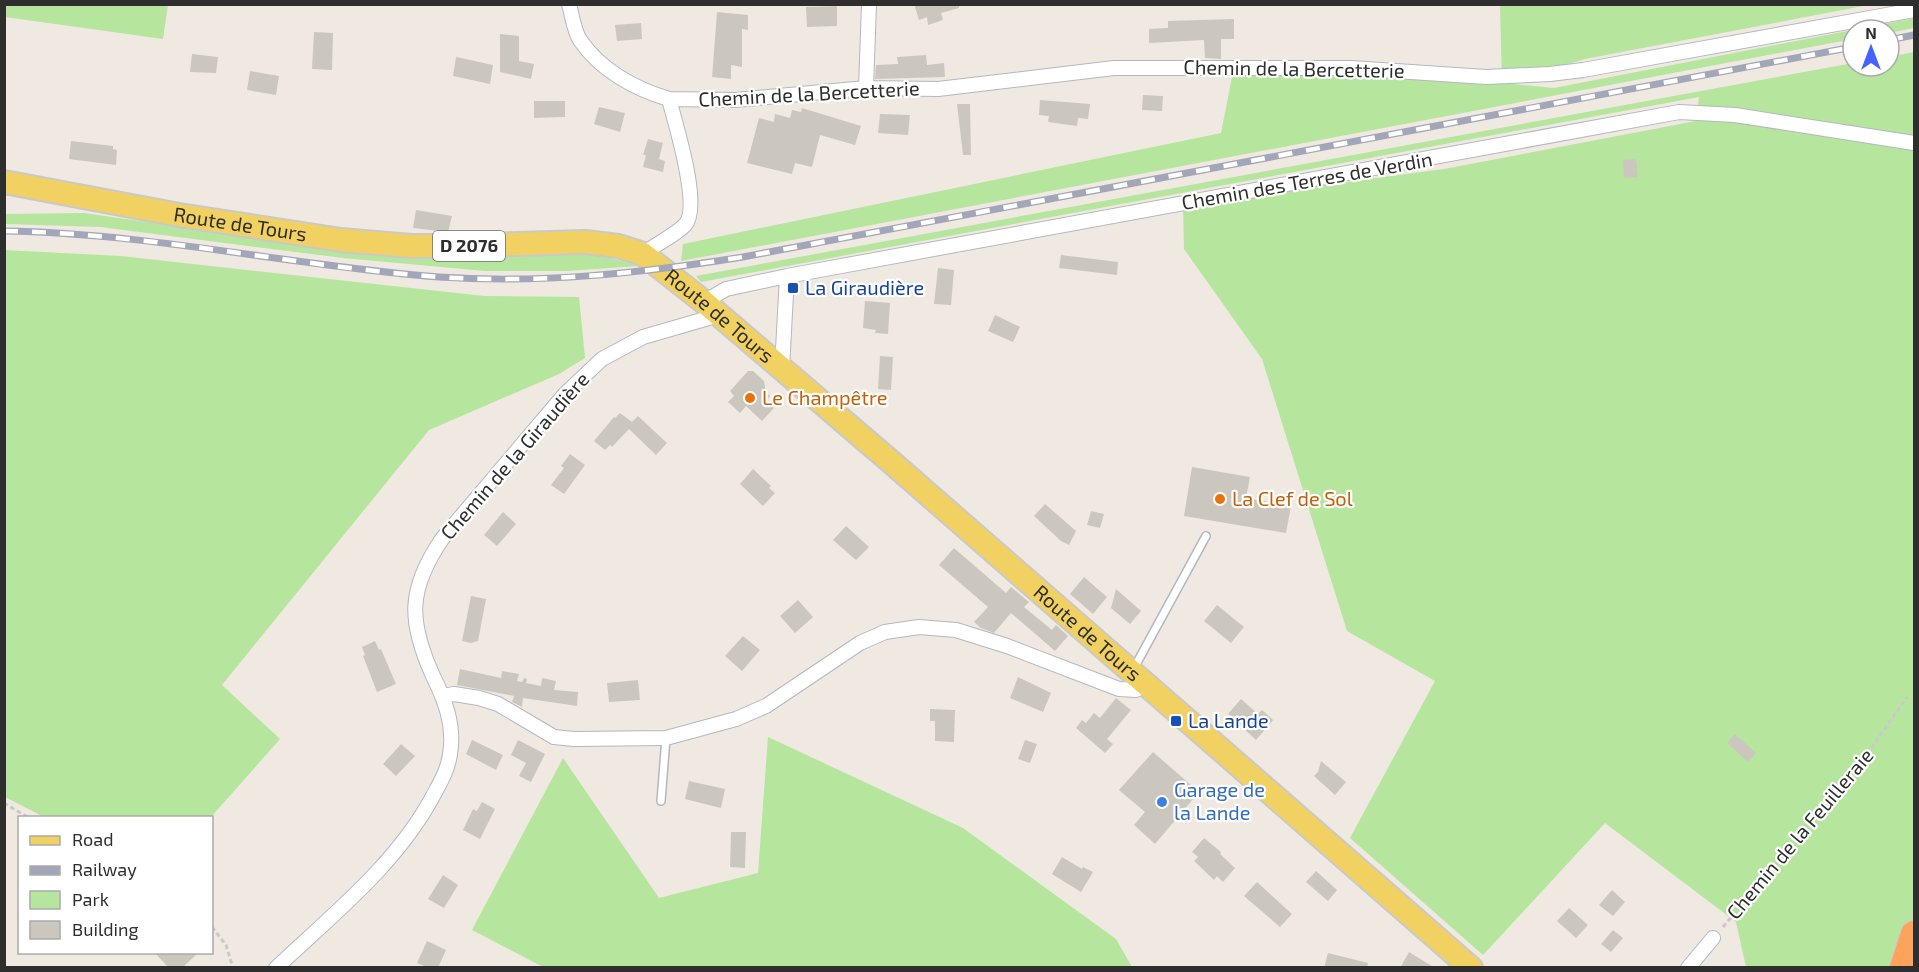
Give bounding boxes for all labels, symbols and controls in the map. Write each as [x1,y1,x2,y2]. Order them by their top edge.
north arrow [1841,18,1901,78]
text: N [1865,23,1877,42]
street label: Chemin de la Bercetterie [1183,54,1405,82]
street label: Chemin de la Bercetterie [698,75,920,111]
street label: Chemin des Terres de Verdin [1180,146,1434,214]
street label: Route de Tours [172,201,309,246]
road number: D 2076 [433,231,505,261]
street label: Route de Tours [661,263,779,367]
place label: La Giraudière [805,275,924,299]
marker: La Giraudière [786,281,800,295]
street label: Chemin de la Giraudière [435,367,593,544]
place label: Le Champêtre [762,385,887,409]
marker: Le Champêtre [743,391,757,405]
place label: La Clef de Sol [1232,486,1353,510]
marker: La Clef de Sol [1213,492,1227,506]
street label: Route de Tours [1029,579,1147,686]
place label: La Lande [1188,708,1269,732]
marker: La Lande [1169,714,1183,728]
street label: Chemin de la Feuilleraie [1721,743,1878,924]
place label: Garage de la Lande [1174,777,1265,824]
marker: Garage de la Lande [1155,795,1169,809]
legend [18,816,213,954]
text: Road [72,828,113,850]
text: Railway [72,858,137,880]
text: Park [72,888,109,910]
text: Building [72,918,139,940]

